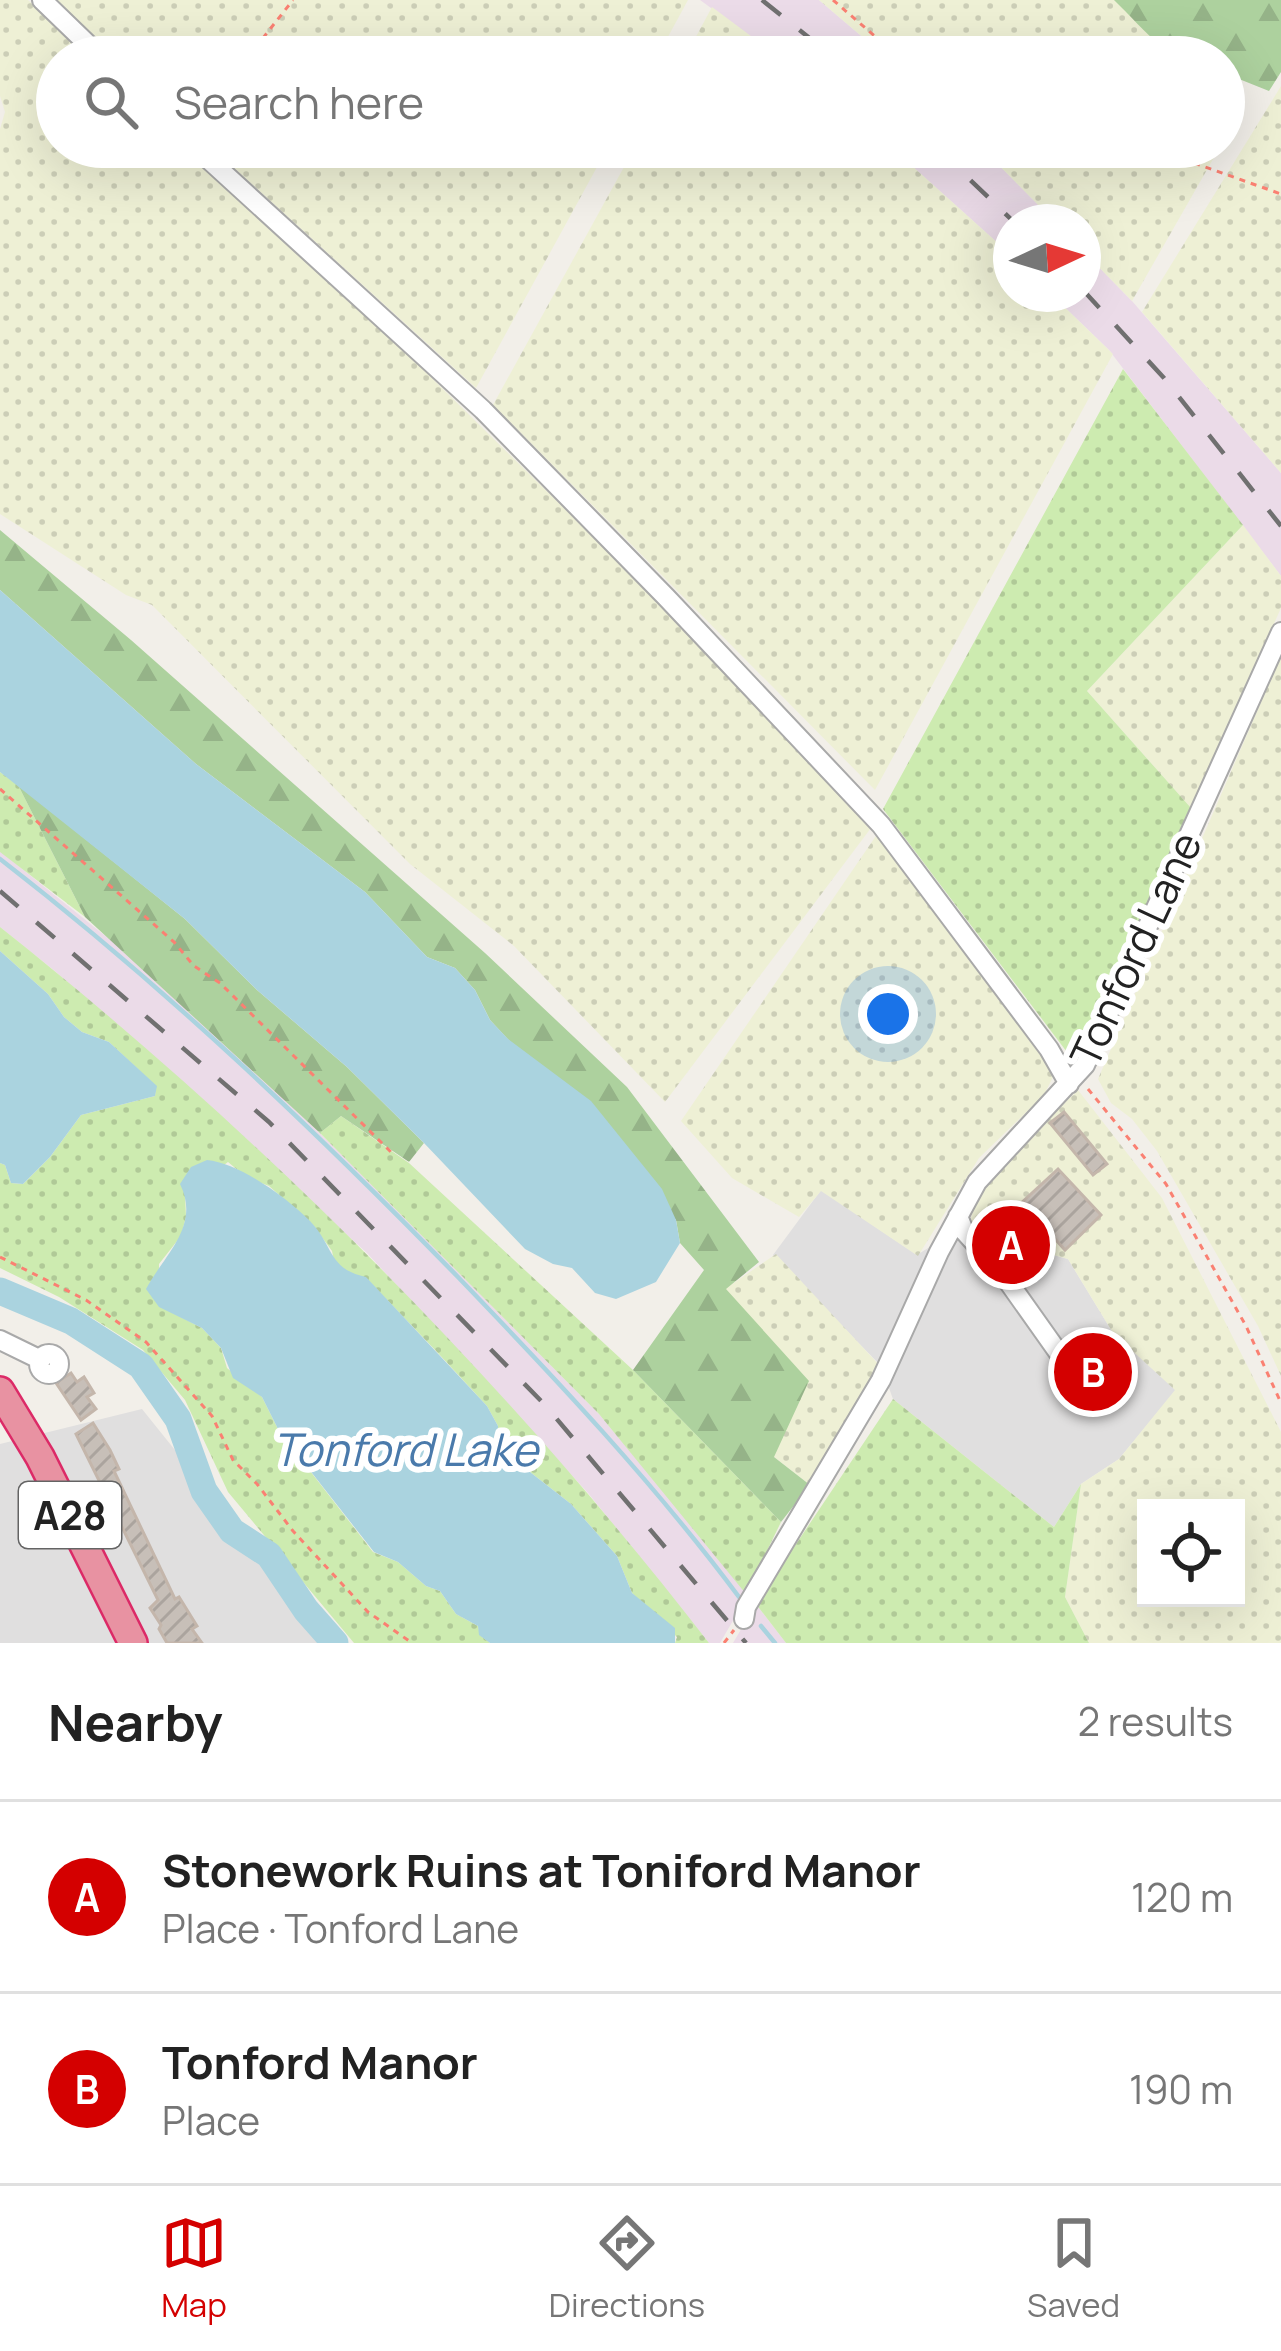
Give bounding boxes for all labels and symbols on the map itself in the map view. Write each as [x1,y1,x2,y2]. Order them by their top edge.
north arrow [993,204,1101,312]
street label: Tonford Lane [1055,822,1215,1076]
your location [858,984,918,1044]
pin: A [972,1200,1050,1290]
pin: B [1054,1327,1132,1417]
water label: Tonford Lake [272,1418,541,1480]
road number: A28 [19,1482,121,1548]

